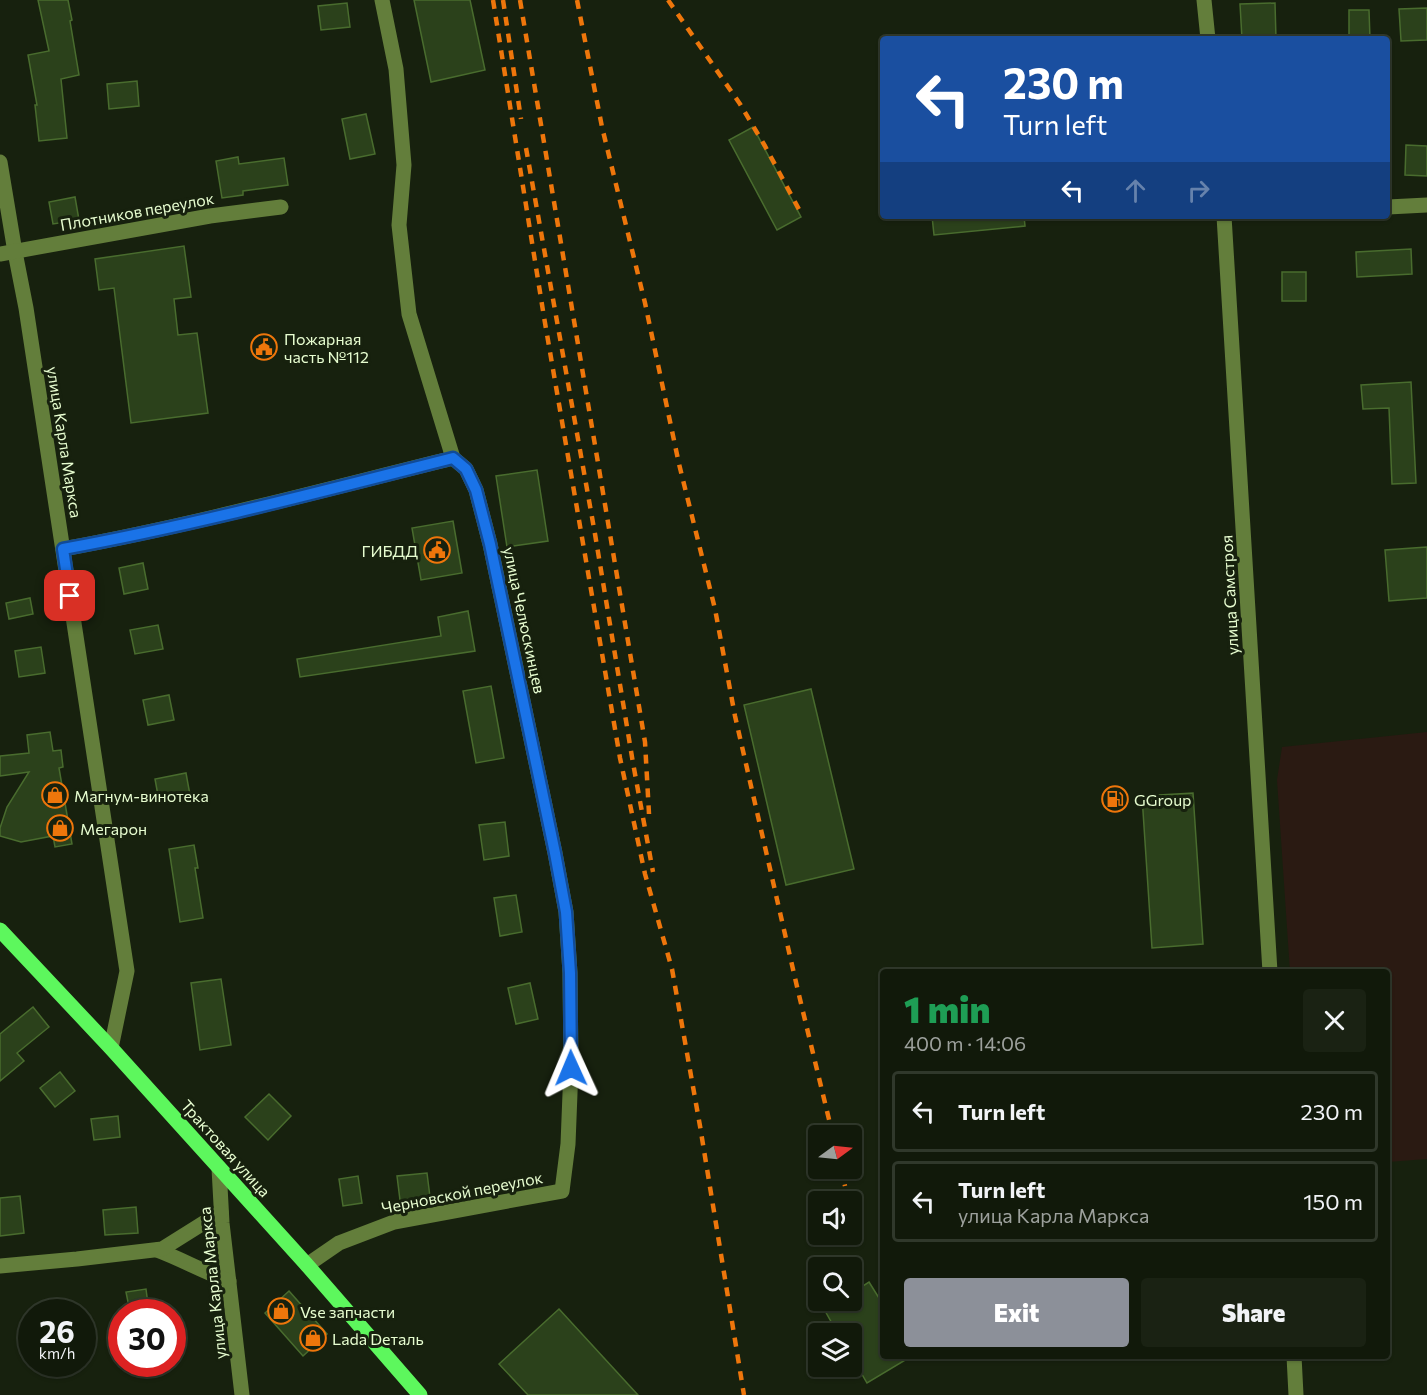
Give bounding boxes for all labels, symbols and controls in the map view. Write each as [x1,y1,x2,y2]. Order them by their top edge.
text: 230 m [1003,56,1124,108]
icon: left [904,60,982,138]
text: Turn left [1003,108,1107,141]
icon: left [1056,174,1089,207]
icon: ahead [1119,174,1152,207]
icon: right [1182,174,1215,207]
street label: Плотников переулок [59,188,216,234]
place label: Пожарная часть №112 [284,329,369,366]
public building icon: Пожарная часть №112 [249,332,279,362]
street label: улица Карла Маркса [44,365,86,519]
street label: улица Самстроя [1216,534,1242,656]
public building icon: ГИБДД [422,535,452,565]
place label: ГИБДД [361,541,418,560]
street label: улица Челюскинцев [500,545,550,695]
pin [44,570,95,621]
icon: arrive [53,579,86,612]
shop icon: Магнум-винотека [40,780,70,810]
fuel station icon: GGroup [1100,784,1130,814]
place label: Магнум-винотека [74,786,209,805]
place label: GGroup [1134,790,1192,809]
shop icon: Мегарон [45,813,75,843]
place label: Мегарон [80,819,147,838]
text: 1 min [904,986,990,1030]
button: close [1303,989,1366,1052]
text: 400 m · 14:06 [904,1031,1026,1055]
position arrow [539,1036,603,1100]
icon: left [907,1095,940,1128]
street label: Трактовая улица [177,1096,275,1200]
text: Turn left [958,1098,1045,1125]
text: 230 m [1300,1098,1363,1125]
north arrow [808,1125,862,1179]
map controls [808,1125,862,1377]
street label: Черновской переулок [380,1167,545,1217]
text: Turn left [958,1176,1045,1203]
icon: left [907,1185,940,1218]
text: 150 m [1303,1188,1363,1215]
button: sound [808,1191,862,1245]
text: улица Карла Маркса [958,1203,1149,1227]
street label: улица Карла Маркса [195,1206,229,1360]
button: search [808,1257,862,1311]
button: Exit [904,1278,1129,1347]
button: Share [1141,1278,1366,1347]
shop icon: Vse запчасти [266,1296,296,1326]
speed limit sign: 30 [108,1299,186,1377]
place label: Vse запчасти [300,1302,395,1321]
text: 26 [39,1312,75,1349]
shop icon: Lada Dеталь [298,1323,328,1353]
button: layers [808,1323,862,1377]
place label: Lada Dеталь [332,1329,424,1348]
text: km/h [39,1344,75,1362]

